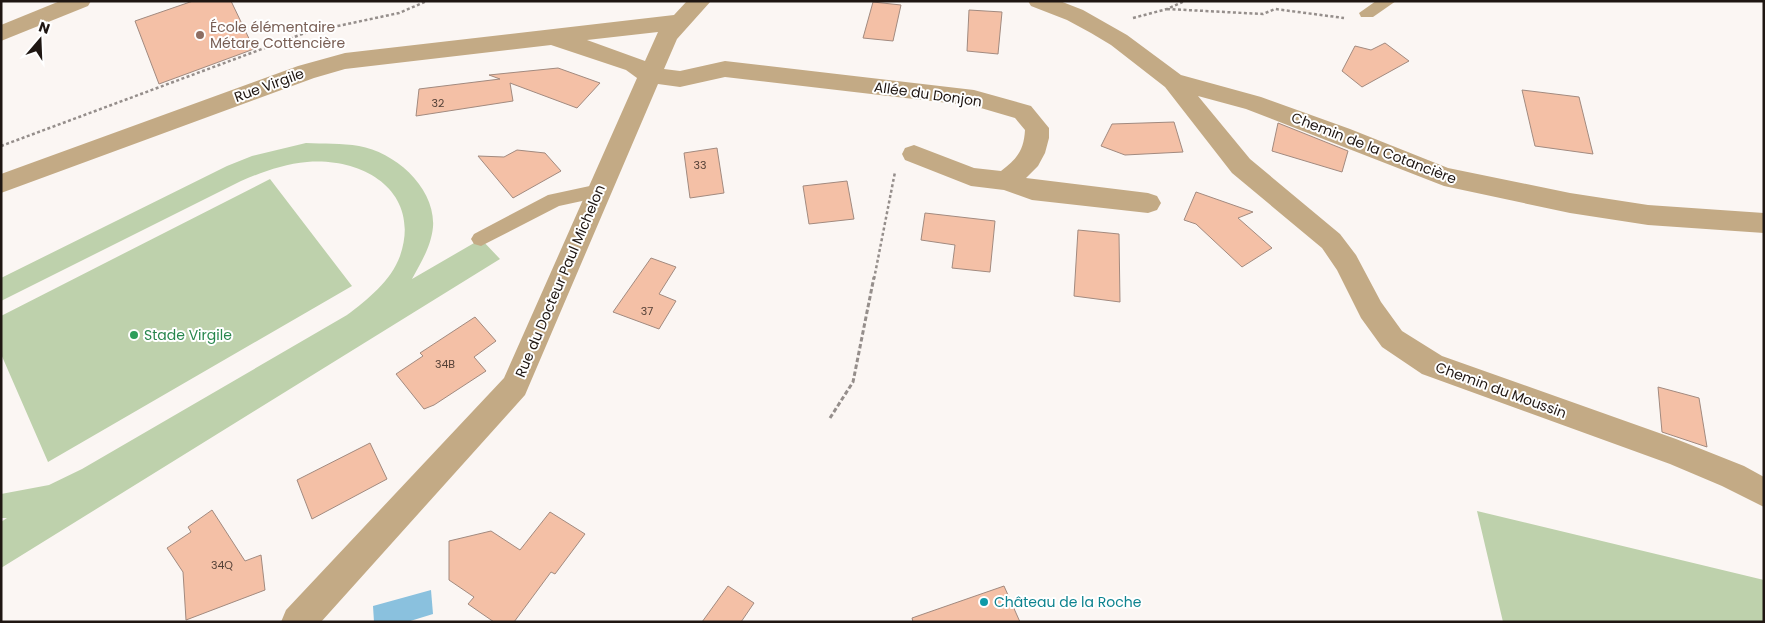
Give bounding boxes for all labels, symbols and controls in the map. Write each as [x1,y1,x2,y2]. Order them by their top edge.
north arrow [15,15,65,65]
text: N [36,17,52,39]
place label: École élémentaire Métare Cottencière [210,17,345,53]
marker: École élémentaire Métare Cottencière [194,29,206,41]
street label: Rue Virgile [231,63,307,107]
street label: Allée du Donjon [873,77,983,111]
house number: 32 [432,95,444,111]
street label: Chemin de la Cotancière [1289,107,1460,189]
house number: 33 [694,157,706,173]
street label: Rue du Docteur Paul Michelon [510,181,610,381]
house number: 37 [641,303,653,319]
place label: Stade Virgile [144,325,232,345]
marker: Stade Virgile [128,329,140,341]
house number: 34B [435,356,455,372]
street label: Chemin du Moussin [1433,357,1569,423]
house number: 34Q [211,557,233,573]
place label: Château de la Roche [994,592,1142,612]
marker: Château de la Roche [978,596,990,608]

